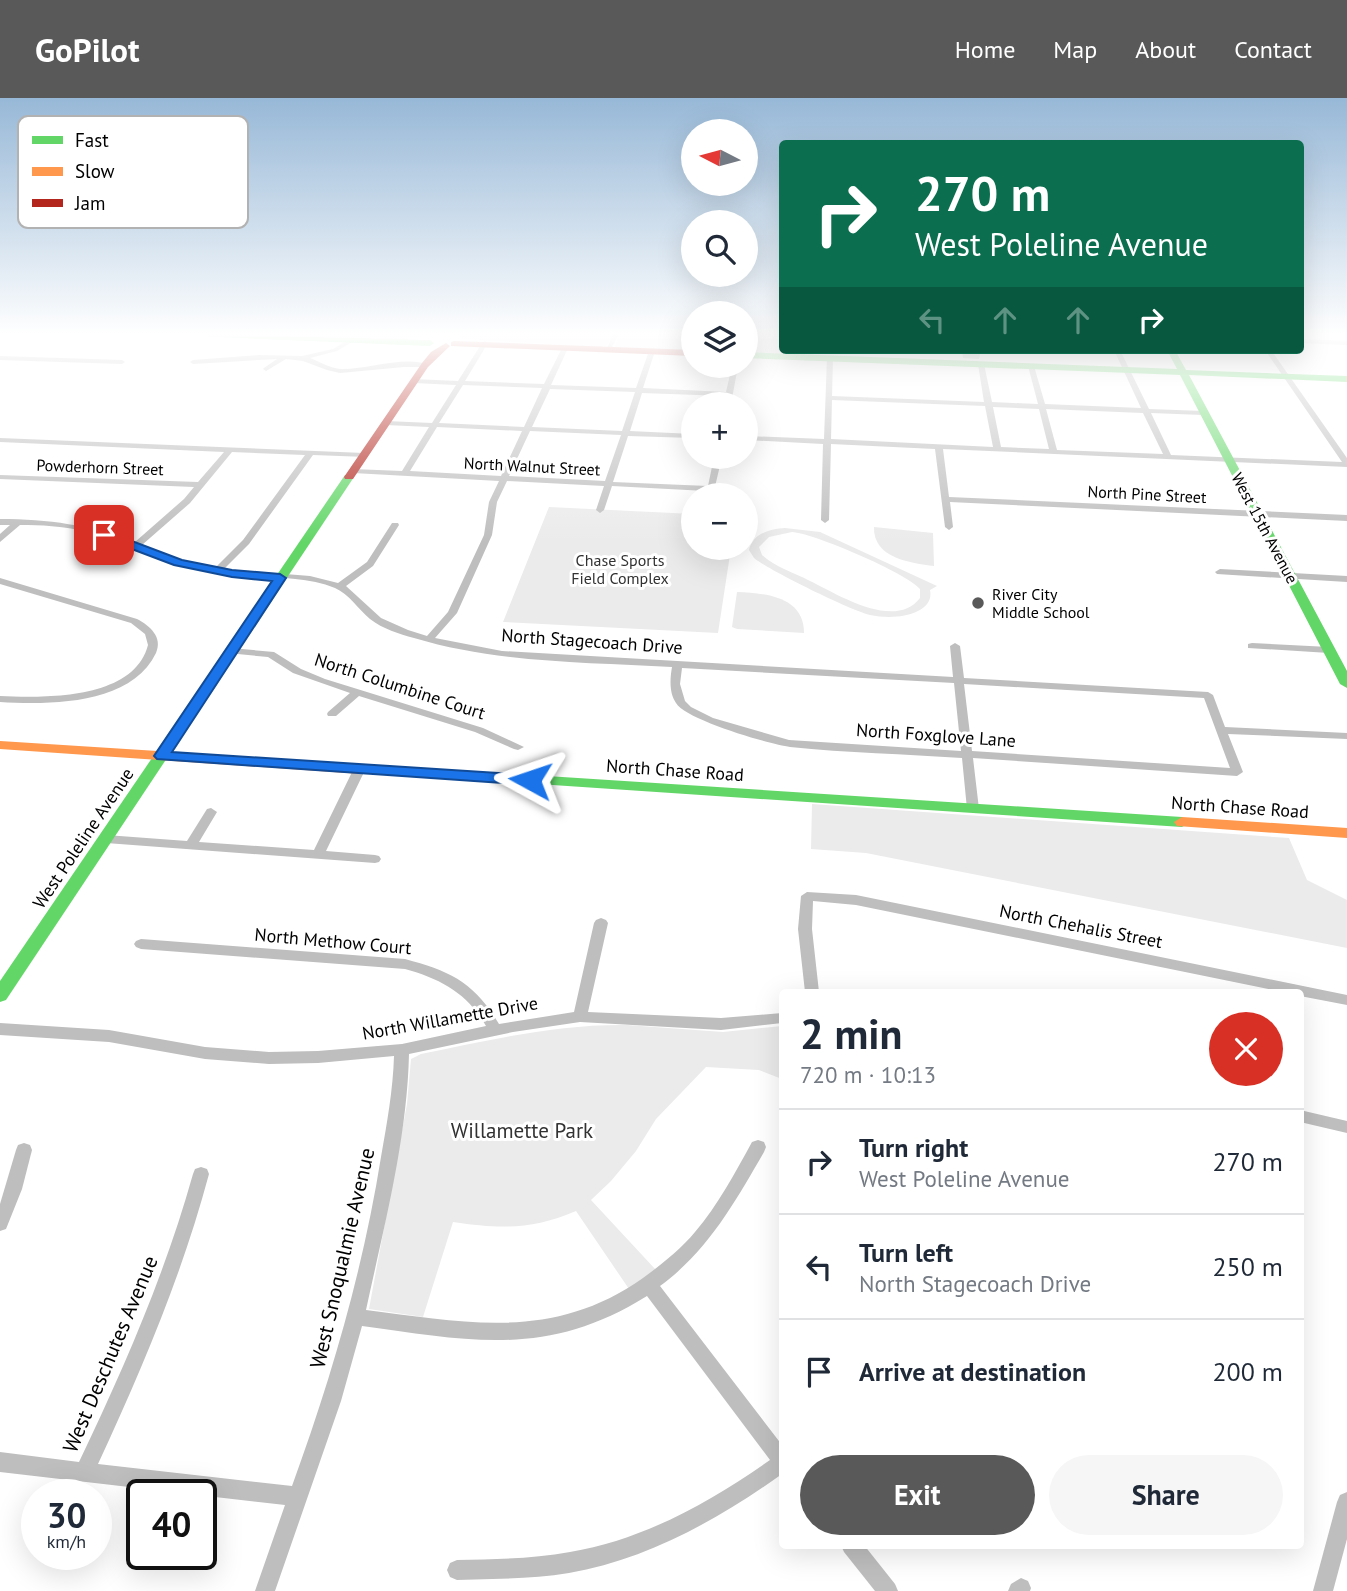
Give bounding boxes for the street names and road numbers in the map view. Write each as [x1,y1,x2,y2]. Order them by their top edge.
street label: North Walnut Street [463,452,601,480]
street label: Powderhorn Street [36,455,165,479]
street label: West 15th Avenue [1227,469,1303,587]
street label: North Pine Street [1087,481,1207,507]
street label: North Stagecoach Drive [501,623,683,659]
street label: North Columbine Court [312,648,488,724]
street label: North Foxglove Lane [855,718,1017,752]
street label: North Chase Road [605,754,745,786]
street label: West Poleline Avenue [27,763,139,913]
street label: North Chase Road [1170,791,1310,823]
street label: North Chehalis Street [997,899,1165,953]
street label: North Methow Court [254,923,412,959]
street label: North Willamette Drive [360,991,540,1045]
street label: West Snoqualmie Avenue [303,1145,381,1371]
street label: West Deschutes Avenue [56,1252,164,1456]

